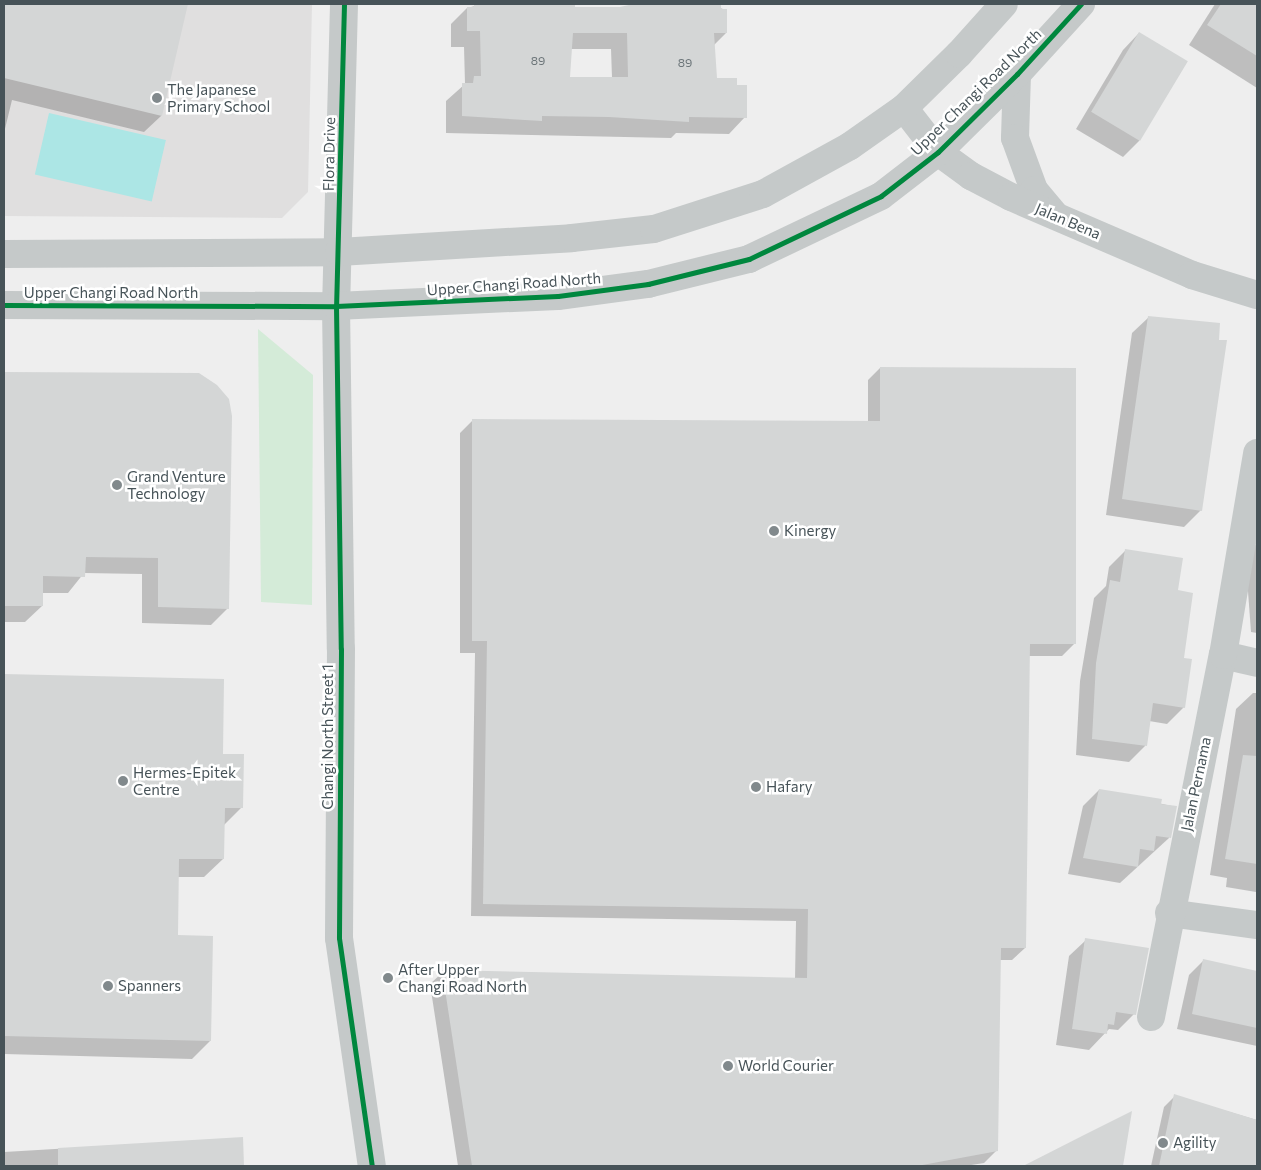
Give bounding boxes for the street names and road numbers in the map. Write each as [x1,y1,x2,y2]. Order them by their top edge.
street label: Upper Changi Road North [907,25,1045,159]
street label: Flora Drive [319,117,339,191]
street label: Jalan Bena [1033,199,1103,243]
street label: Upper Changi Road North [426,269,602,299]
street label: Upper Changi Road North [24,284,198,302]
street label: Changi North Street 1 [319,664,337,810]
street label: Jalan Pernama [1177,735,1215,833]

